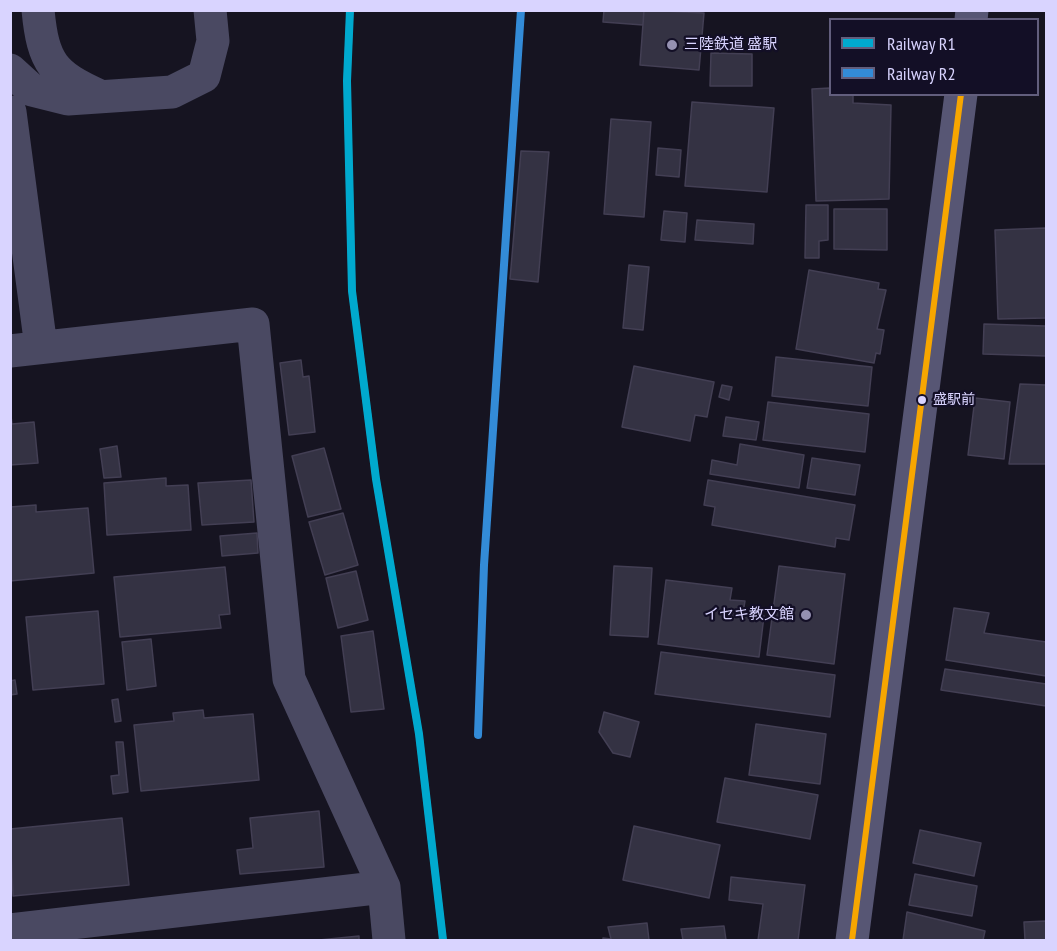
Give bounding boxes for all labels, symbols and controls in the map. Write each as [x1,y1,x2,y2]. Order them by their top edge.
legend [829,18,1039,96]
text: Railway R1 [887,32,956,55]
place label: 三陸鉄道 盛駅 [684,36,777,54]
marker: 三陸鉄道 盛駅 [665,38,679,52]
text: Railway R2 [887,62,956,85]
place label: 盛駅前 [933,392,975,408]
marker: 盛駅前 [916,394,928,406]
place label: イセキ教文館 [704,606,794,624]
marker: イセキ教文館 [799,608,813,622]

